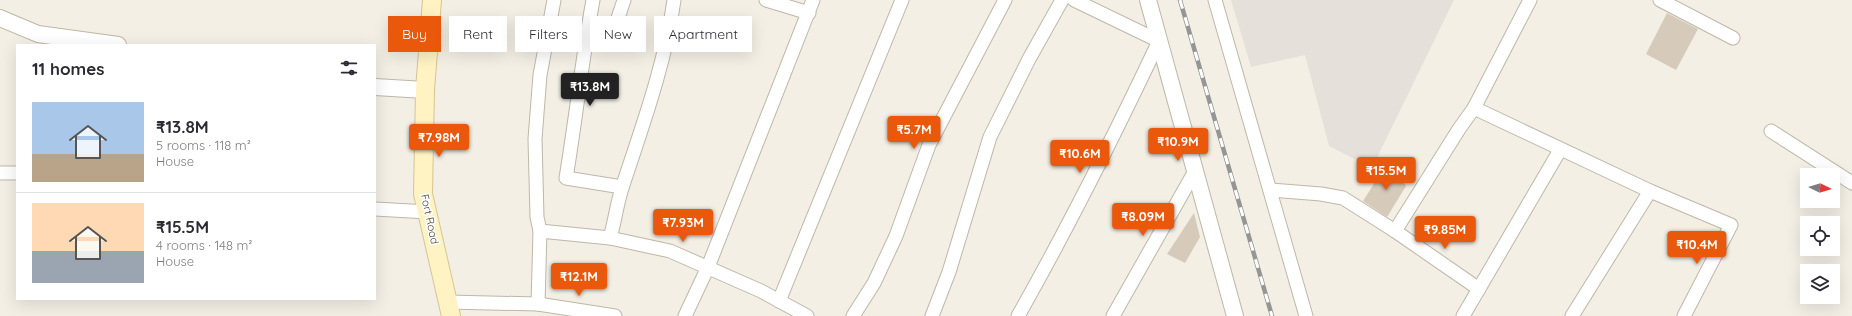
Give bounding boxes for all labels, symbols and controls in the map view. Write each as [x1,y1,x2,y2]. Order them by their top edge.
chip: Buy [388,16,441,52]
chip: Rent [449,16,507,52]
chip: Filters [515,16,582,52]
chip: New [590,16,646,52]
chip: Apartment [654,16,752,52]
icon: filters [338,57,360,79]
text: 11 homes [32,58,104,79]
pin: ₹13.8M [557,73,623,107]
text: ₹13.8M [570,78,610,94]
text: ₹13.8M [156,116,209,137]
pin: ₹5.7M [886,116,942,150]
icon: home [64,118,112,166]
text: ₹5.7M [896,121,932,137]
pin: ₹7.98M [406,124,472,158]
pin: ₹10.9M [1145,128,1211,162]
text: ₹7.98M [418,129,460,145]
text: ₹10.9M [1157,133,1199,149]
text: 5 rooms · 118 m² [156,137,251,153]
pin: ₹10.6M [1047,140,1113,174]
text: ₹10.6M [1059,145,1101,161]
text: House [156,153,194,169]
pin: ₹15.5M [1353,157,1419,191]
text: ₹15.5M [1366,162,1406,178]
north arrow [1800,168,1840,208]
map controls [1800,168,1840,304]
street label: Fort Road [418,193,442,245]
pin: ₹8.09M [1110,203,1176,237]
text: ₹8.09M [1121,208,1165,224]
pin: ₹7.93M [650,209,716,243]
text: ₹7.93M [662,214,704,230]
text: ₹15.5M [156,216,209,237]
pin: ₹9.85M [1412,216,1478,250]
button: locate [1800,216,1840,256]
icon: home [64,219,112,267]
text: ₹9.85M [1424,221,1466,237]
pin: ₹10.4M [1664,231,1730,265]
text: ₹10.4M [1676,236,1718,252]
text: 4 rooms · 148 m² [156,237,252,253]
text: House [156,253,194,269]
pin: ₹12.1M [546,263,612,297]
button: layers [1800,264,1840,304]
text: ₹12.1M [560,268,598,284]

